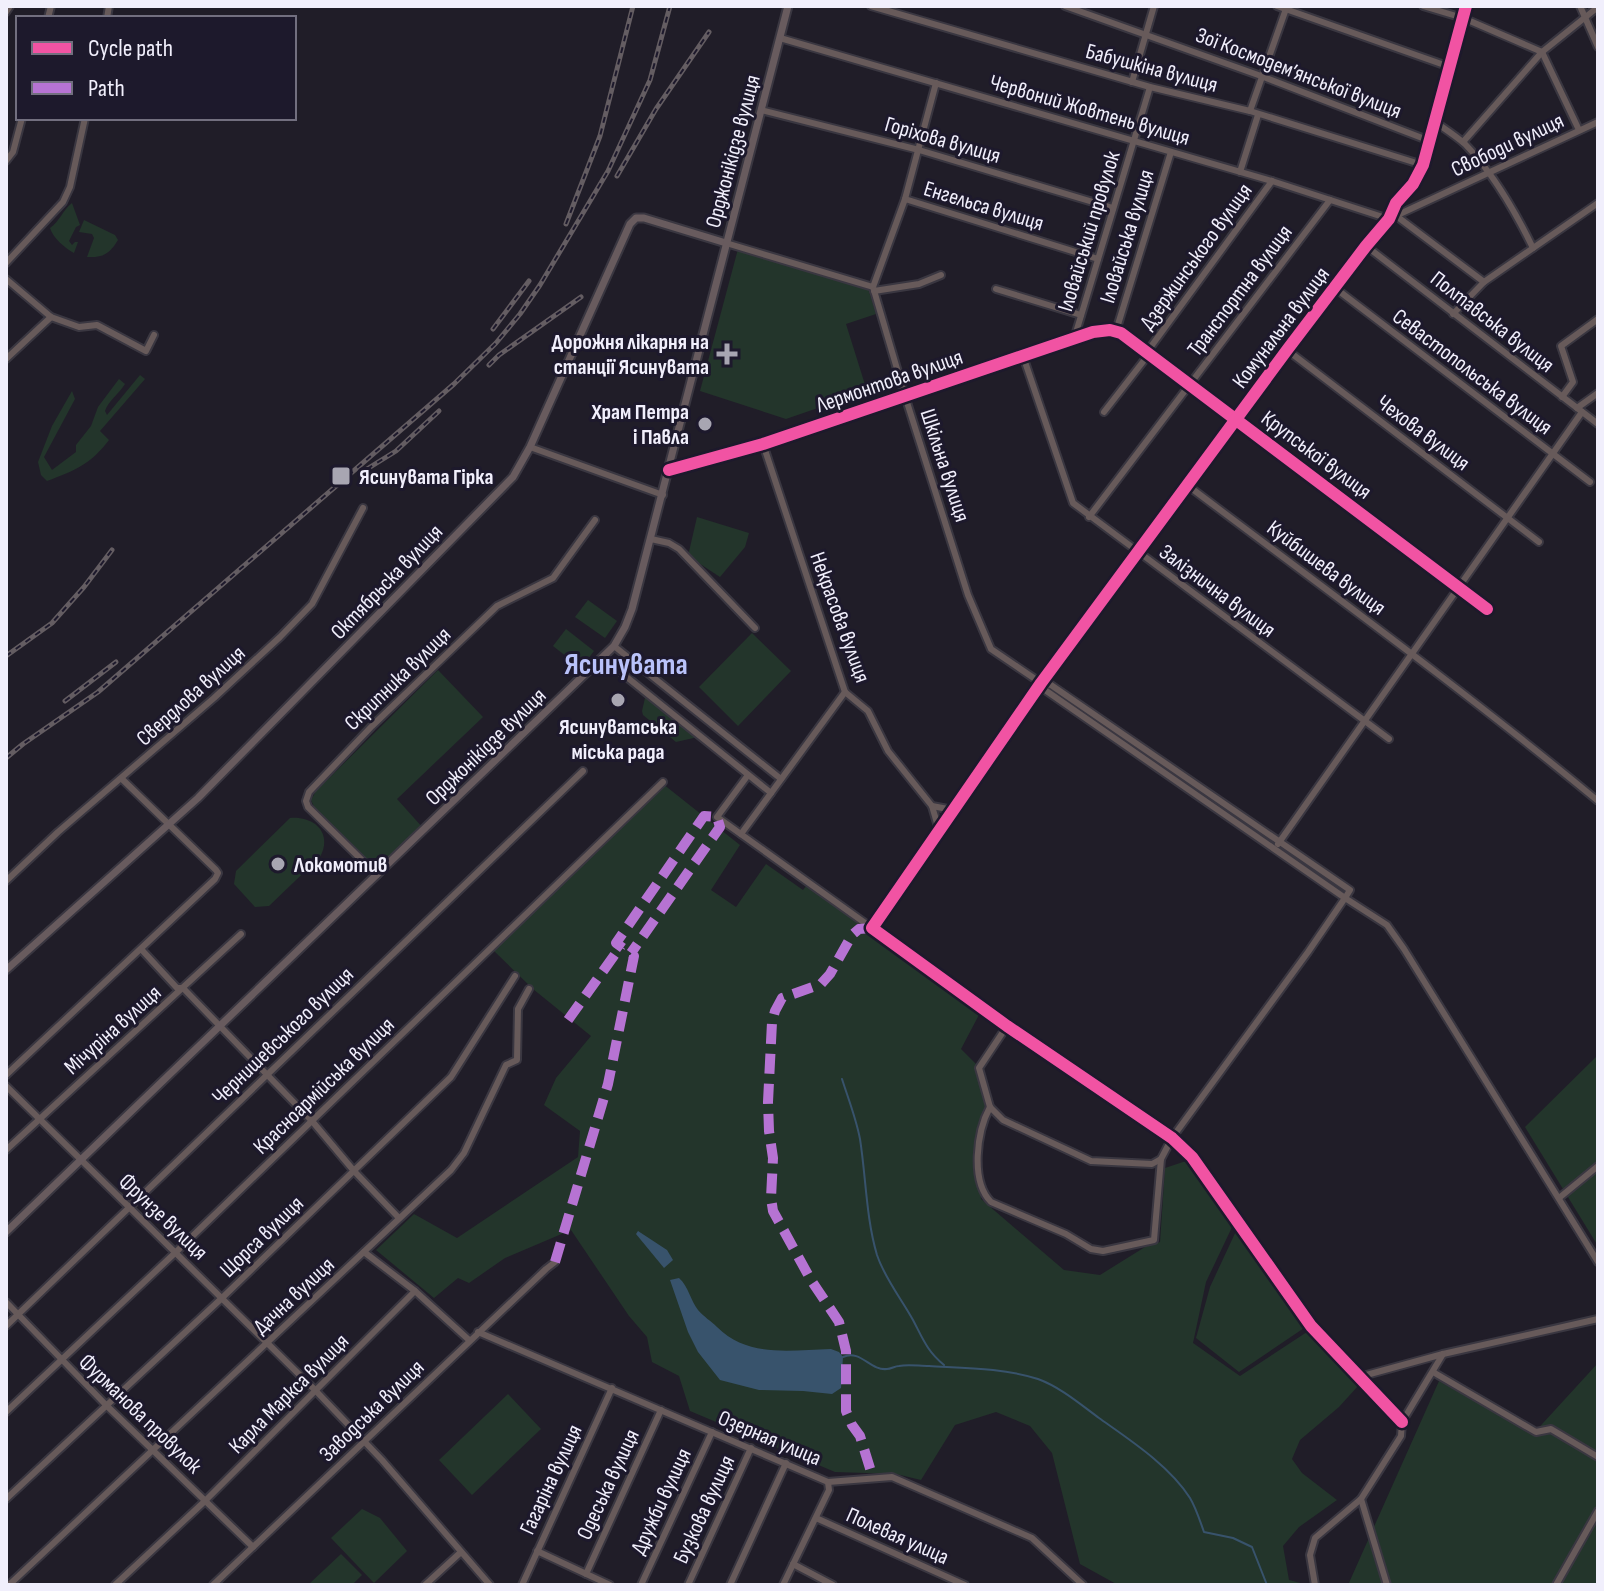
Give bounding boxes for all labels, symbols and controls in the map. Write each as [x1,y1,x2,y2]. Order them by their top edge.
legend [16,16,296,120]
street label: Зої Космодем’янської вулиця [1192,22,1405,125]
text: Cycle path [88,34,173,63]
street label: Бабушкіна вулиця [1083,38,1220,99]
street label: Червоний Жовтень вулиця [986,69,1193,152]
street label: Орджонікідзе вулиця [700,72,767,231]
text: Path [88,74,125,103]
street label: Свободи вулиця [1447,107,1568,183]
street label: Горіхова вулиця [882,111,1004,170]
street label: Іловайський провулок [1052,147,1127,315]
street label: Іловайська вулиця [1094,166,1161,306]
street label: Енгельса вулиця [920,175,1047,237]
street label: Дзержинського вулиця [1134,178,1258,335]
street label: Транспортна вулиця [1182,220,1298,362]
street label: Комунальна вулиця [1227,262,1336,394]
street label: Полтавська вулиця [1425,265,1559,379]
street label: Севастопольська вулиця [1387,303,1557,441]
place label: Дорожня лікарня на станції Ясинувата [551,329,709,381]
marker: Дорожня лікарня на станції Ясинувата [716,343,738,365]
street label: Лермонтова вулиця [812,344,966,419]
street label: Чехова вулиця [1371,389,1475,477]
place label: Храм Петра і Павла [590,399,689,451]
street label: Крупської вулиця [1256,405,1377,505]
street label: Шкільна вулиця [914,406,976,525]
marker: Храм Петра і Павла [696,415,714,433]
place label: Ясинувата Гірка [359,464,493,491]
marker: Ясинувата Гірка [330,465,352,487]
street label: Куйбишева вулиця [1261,515,1391,622]
street label: Октябрьска вулиця [325,519,449,645]
street label: Залізнична вулиця [1154,539,1281,644]
street label: Некрасова вулиця [803,548,876,687]
street label: Скрипника вулиця [339,622,457,737]
street label: Свердлова вулиця [131,640,251,752]
district label: Ясинувата [564,647,688,683]
street label: Орджонікідзе вулиця [420,683,552,811]
marker: Ясинуватська міська рада [609,691,627,709]
place label: Ясинуватська міська рада [559,714,677,766]
place label: Локомотив [293,852,387,879]
marker: Локомотив [269,855,287,873]
street label: Чернишевського вулиця [207,962,360,1111]
street label: Мічуріна вулиця [59,980,167,1081]
street label: Красноармійська вулиця [248,1012,400,1160]
street label: Фрунзе вулиця [113,1168,213,1266]
street label: Щорса вулиця [214,1191,310,1284]
street label: Дачна вулиця [248,1252,340,1340]
street label: Карла Маркса вулиця [223,1328,355,1460]
street label: Фурманова провулок [73,1349,208,1480]
street label: Заводська вулиця [314,1354,430,1468]
street label: Озерная улица [714,1405,825,1472]
street label: Гагаріна вулиця [514,1420,589,1539]
street label: Одеська вулиця [571,1425,646,1544]
street label: Дружби вулиця [625,1444,698,1559]
street label: Бузкова вулиця [668,1451,741,1568]
street label: Полевая улица [842,1502,953,1571]

